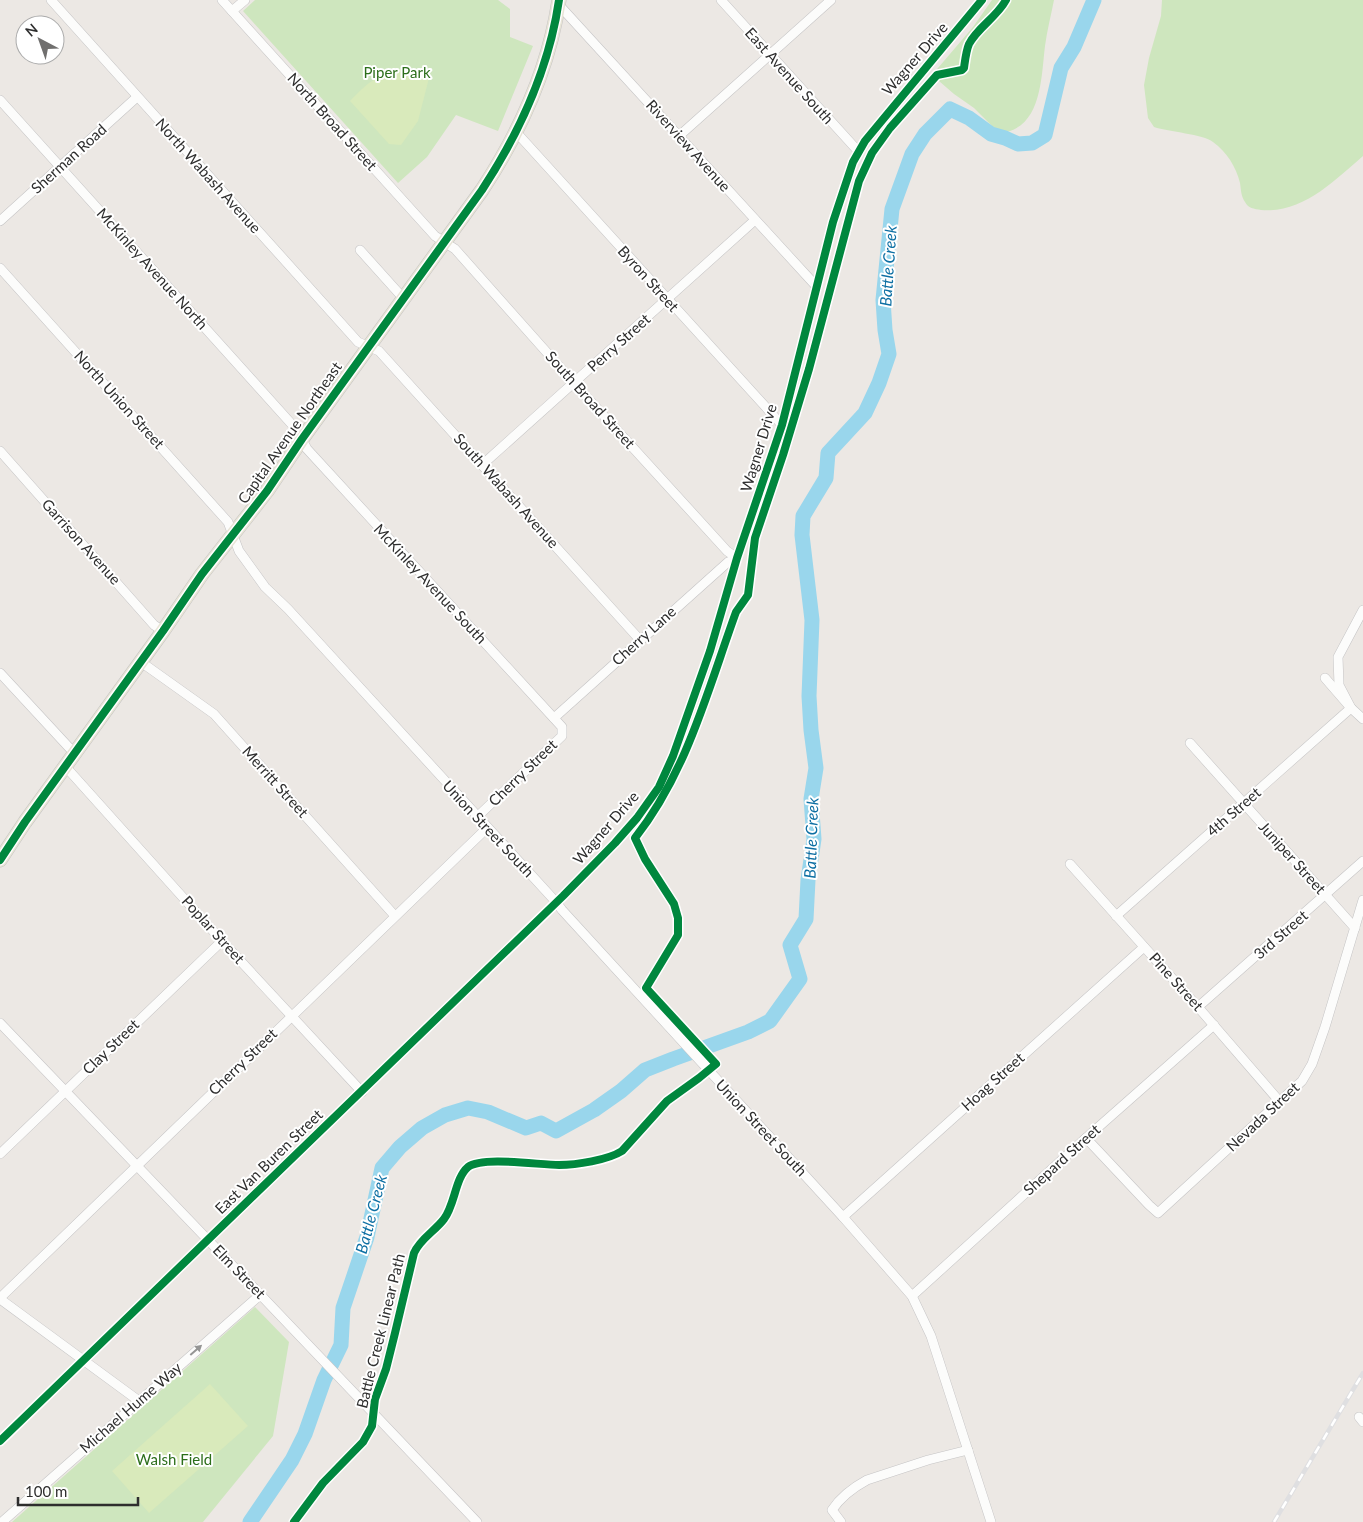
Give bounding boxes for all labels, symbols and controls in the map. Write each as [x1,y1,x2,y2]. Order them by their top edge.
north arrow [15,15,65,65]
street label: Wagner Drive [878,18,951,99]
text: N [21,20,41,40]
street label: East Avenue South [742,23,838,127]
park label: Piper Park [363,63,431,81]
street label: North Broad Street [284,69,382,174]
street label: Riverview Avenue [643,96,735,195]
street label: North Wabash Avenue [152,114,265,237]
street label: Sherman Road [27,120,110,197]
street label: McKinley Avenue North [93,204,212,333]
water label: Battle Creek [875,224,900,307]
street label: Byron Street [614,242,683,316]
street label: Perry Street [583,309,654,375]
street label: North Union Street [71,347,169,453]
street label: South Broad Street [542,347,640,452]
street label: Capital Avenue Northeast [233,358,345,507]
street label: Wagner Drive [736,402,780,494]
street label: South Wabash Avenue [450,429,563,551]
street label: Garrison Avenue [38,495,125,588]
street label: McKinley Avenue South [371,520,491,647]
street label: Cherry Lane [608,602,679,669]
street label: Cherry Street [484,735,561,809]
street label: Merritt Street [239,742,313,821]
street label: Union Street South [439,776,538,880]
street label: 4th Street [1203,782,1265,840]
street label: Wagner Drive [569,787,642,868]
water label: Battle Creek [800,797,821,879]
street label: Juniper Street [1256,817,1330,898]
street label: Poplar Street [179,892,249,967]
street label: 3rd Street [1250,906,1311,963]
street label: Pine Street [1146,948,1208,1015]
street label: Clay Street [78,1015,143,1078]
street label: Cherry Street [204,1024,281,1098]
street label: Hoag Street [957,1048,1028,1114]
street label: Union Street South [712,1075,811,1179]
street label: Nevada Street [1222,1077,1303,1155]
street label: East Van Buren Street [211,1105,326,1217]
street label: Shepard Street [1019,1120,1104,1198]
water label: Battle Creek [351,1172,390,1256]
street label: Elm Street [210,1241,270,1302]
street label: Battle Creek Linear Path [352,1252,408,1410]
one-way arrow [190,1345,203,1356]
street label: Michael Hume Way [76,1358,185,1456]
park label: Walsh Field [136,1450,212,1468]
scale bar [18,1474,138,1506]
text: 100 m [25,1482,67,1500]

